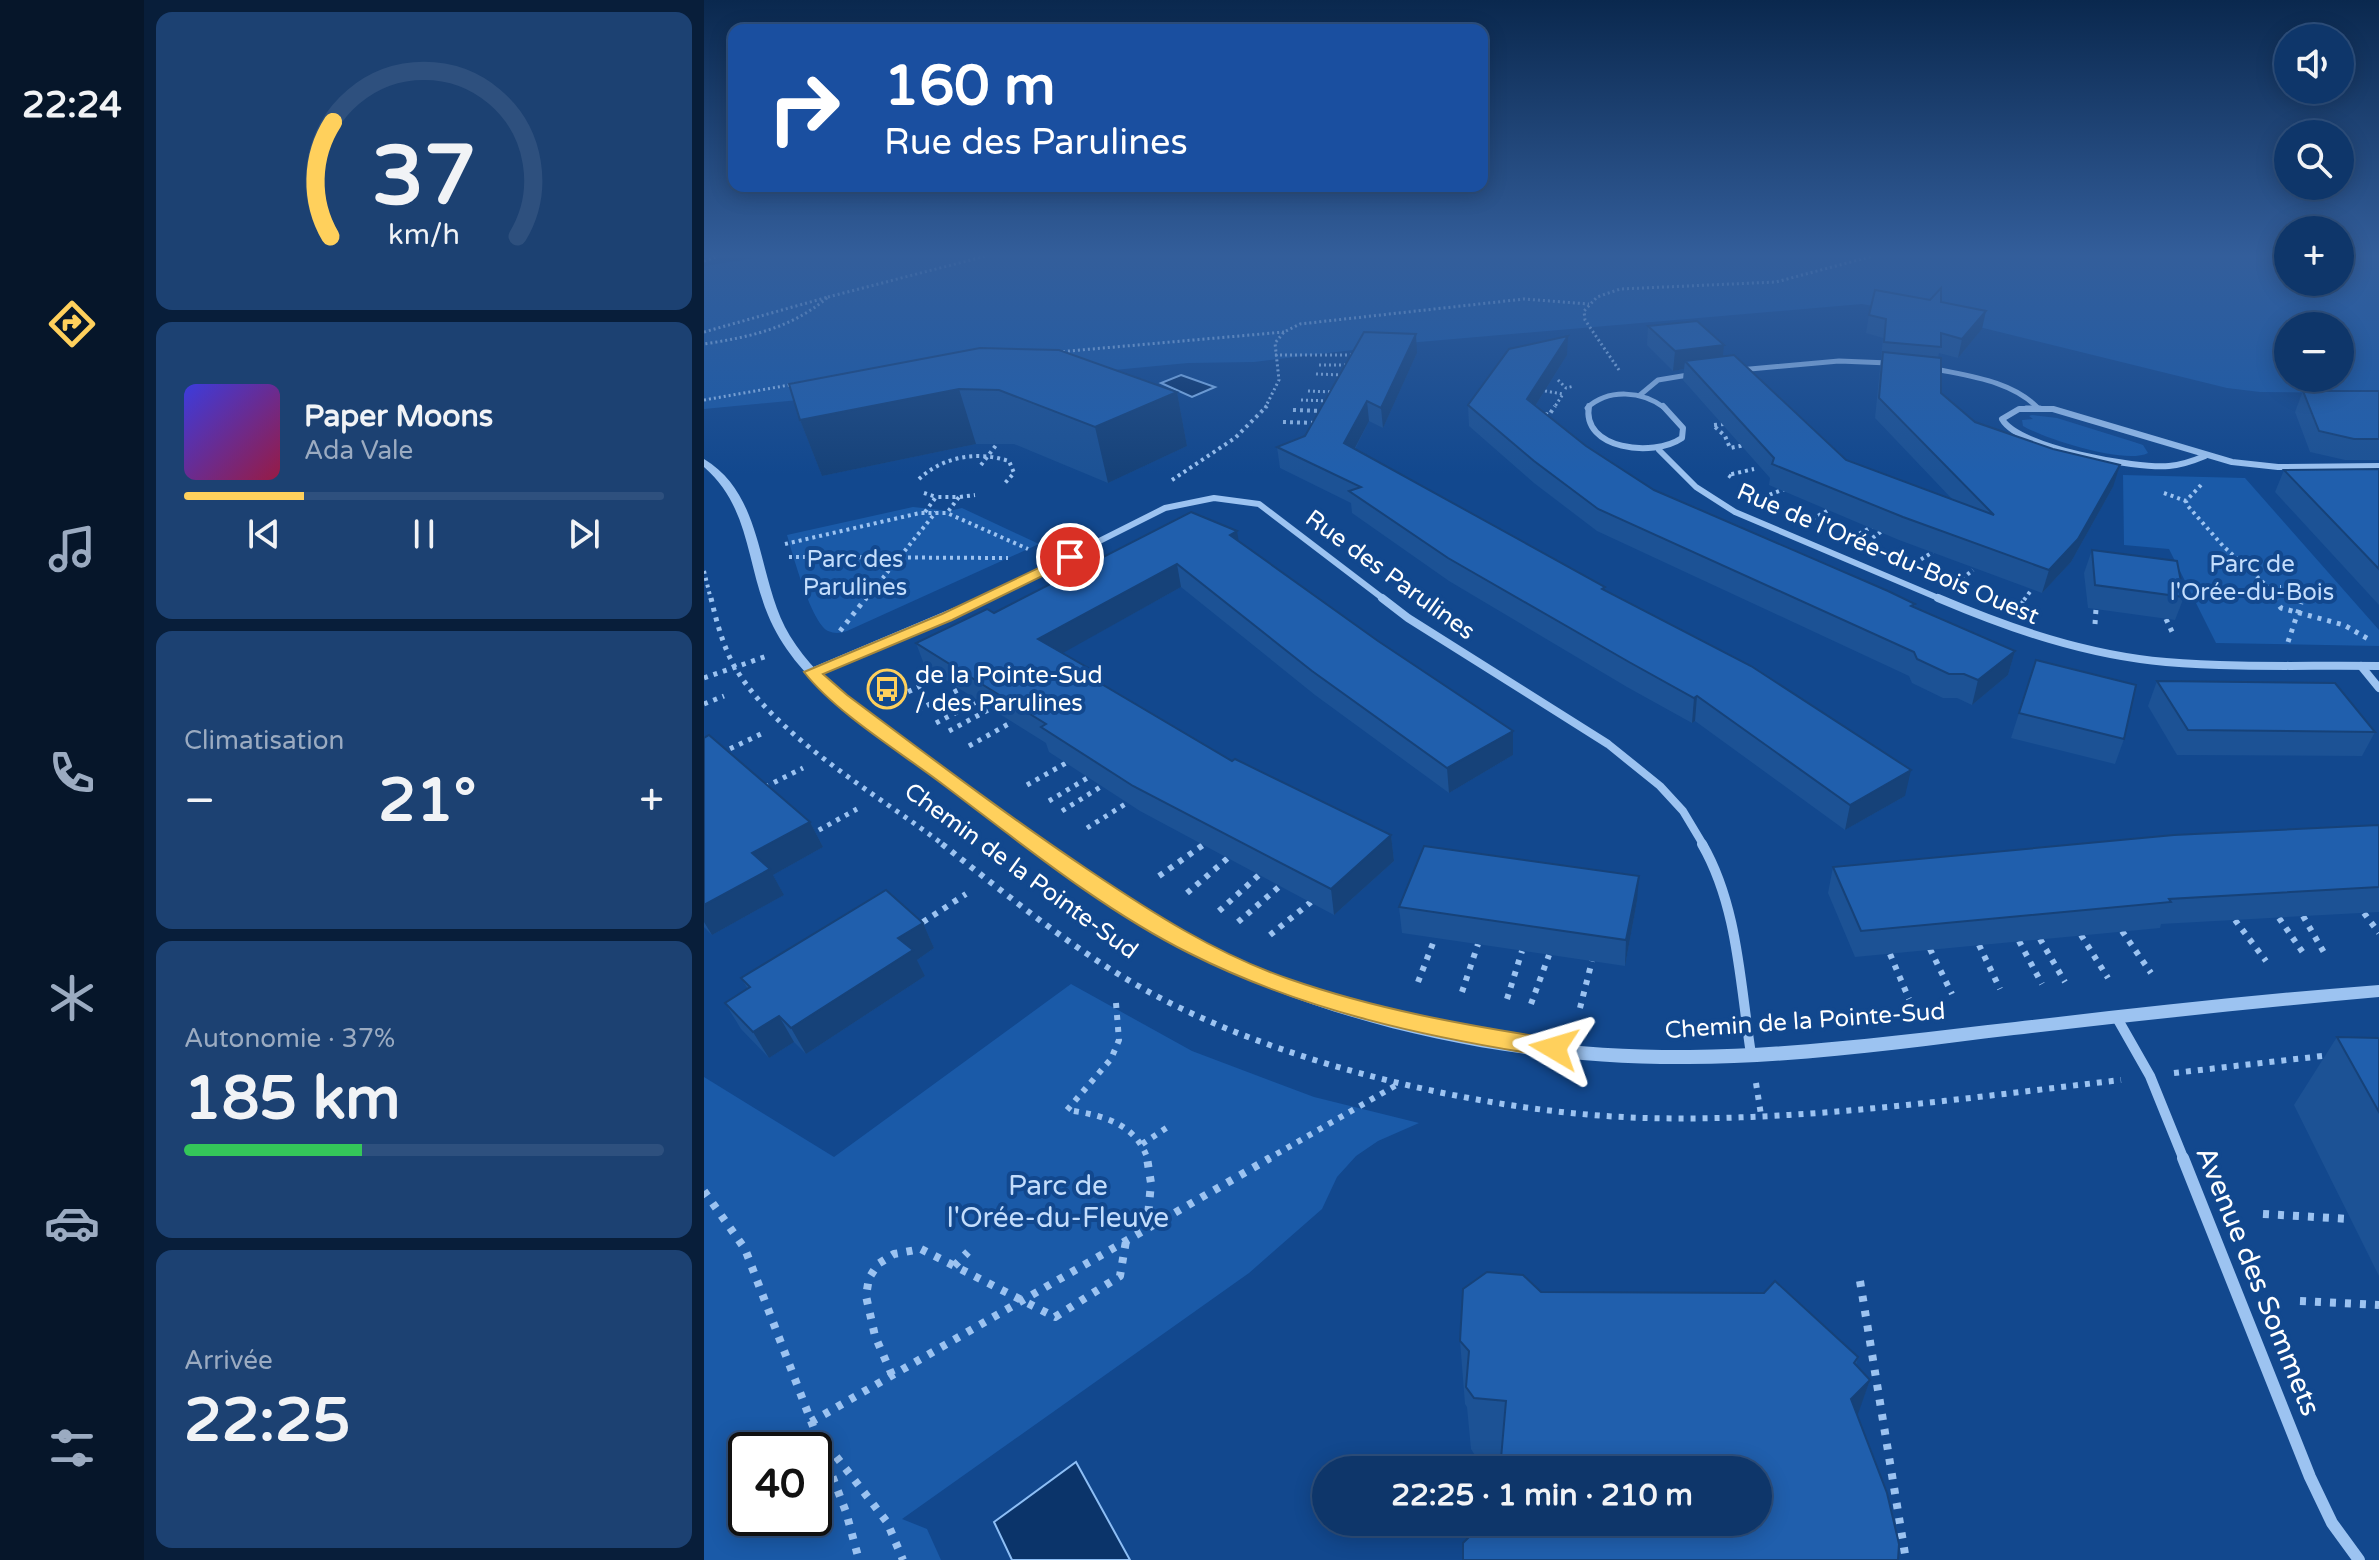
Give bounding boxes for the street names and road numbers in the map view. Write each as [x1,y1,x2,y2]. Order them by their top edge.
street label: Rue de l'Orée-du-Bois Ouest [1733,477,2043,631]
street label: Rue des Parulines [1300,504,1480,646]
street label: Chemin de la Pointe-Sud [899,777,1143,965]
street label: Chemin de la Pointe-Sud [1664,997,1946,1045]
street label: Avenue des Sommets [2188,1141,2328,1421]

